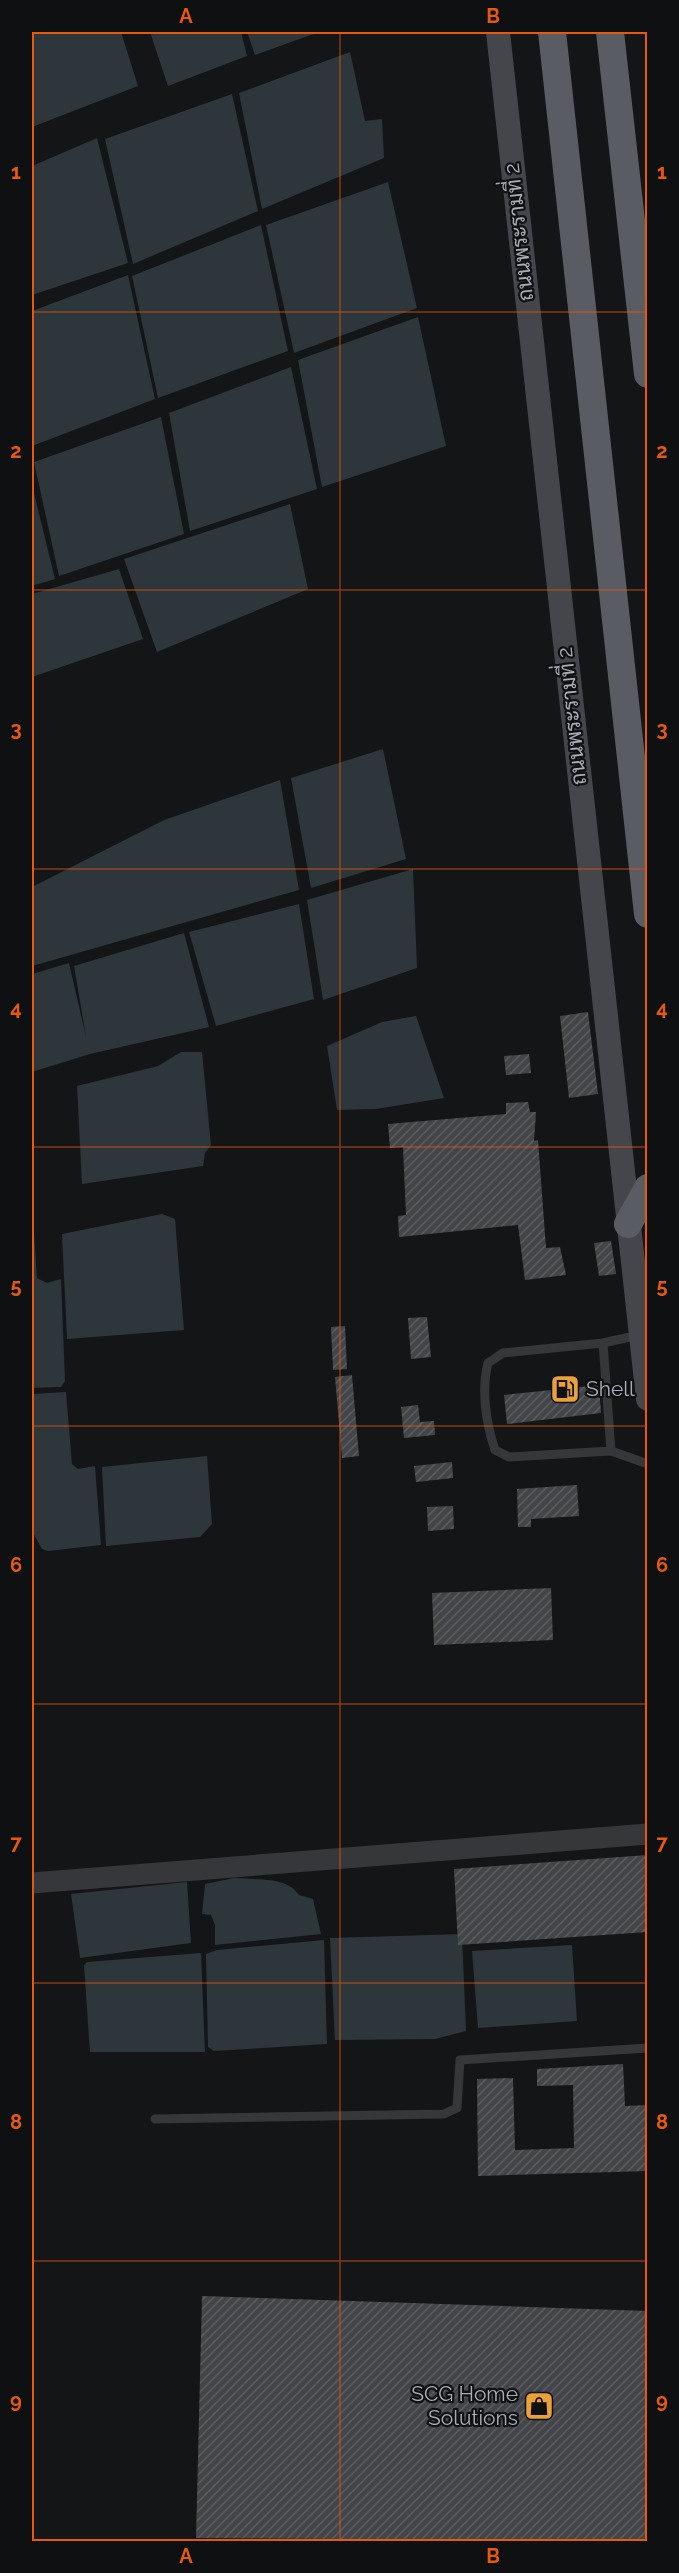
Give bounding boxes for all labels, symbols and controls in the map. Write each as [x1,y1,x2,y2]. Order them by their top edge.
text: A [179,4,193,28]
text: B [486,4,500,28]
text: 1 [11,160,21,184]
text: 1 [657,160,667,184]
street label: ถนนพระรามที่ 2 [492,162,538,303]
text: 2 [10,439,22,463]
text: 2 [656,439,668,463]
street label: ถนนพระรามที่ 2 [545,646,591,787]
text: 3 [10,717,22,741]
text: 3 [656,717,668,741]
text: 4 [10,996,22,1020]
text: 4 [656,996,668,1020]
text: 5 [10,1274,22,1298]
text: 5 [656,1274,668,1298]
fuel station icon: Shell [549,1373,581,1405]
place label: Shell [586,1376,635,1401]
text: 6 [10,1553,22,1577]
text: 6 [656,1553,668,1577]
text: 7 [10,1831,22,1855]
text: 7 [656,1831,668,1855]
text: 8 [10,2110,22,2134]
text: 8 [656,2110,668,2134]
place label: SCG Home Solutions [411,2381,518,2430]
text: 9 [10,2389,22,2413]
text: 9 [656,2389,668,2413]
shop icon: SCG Home Solutions [523,2390,555,2422]
text: A [179,2544,193,2568]
text: B [486,2544,500,2568]

